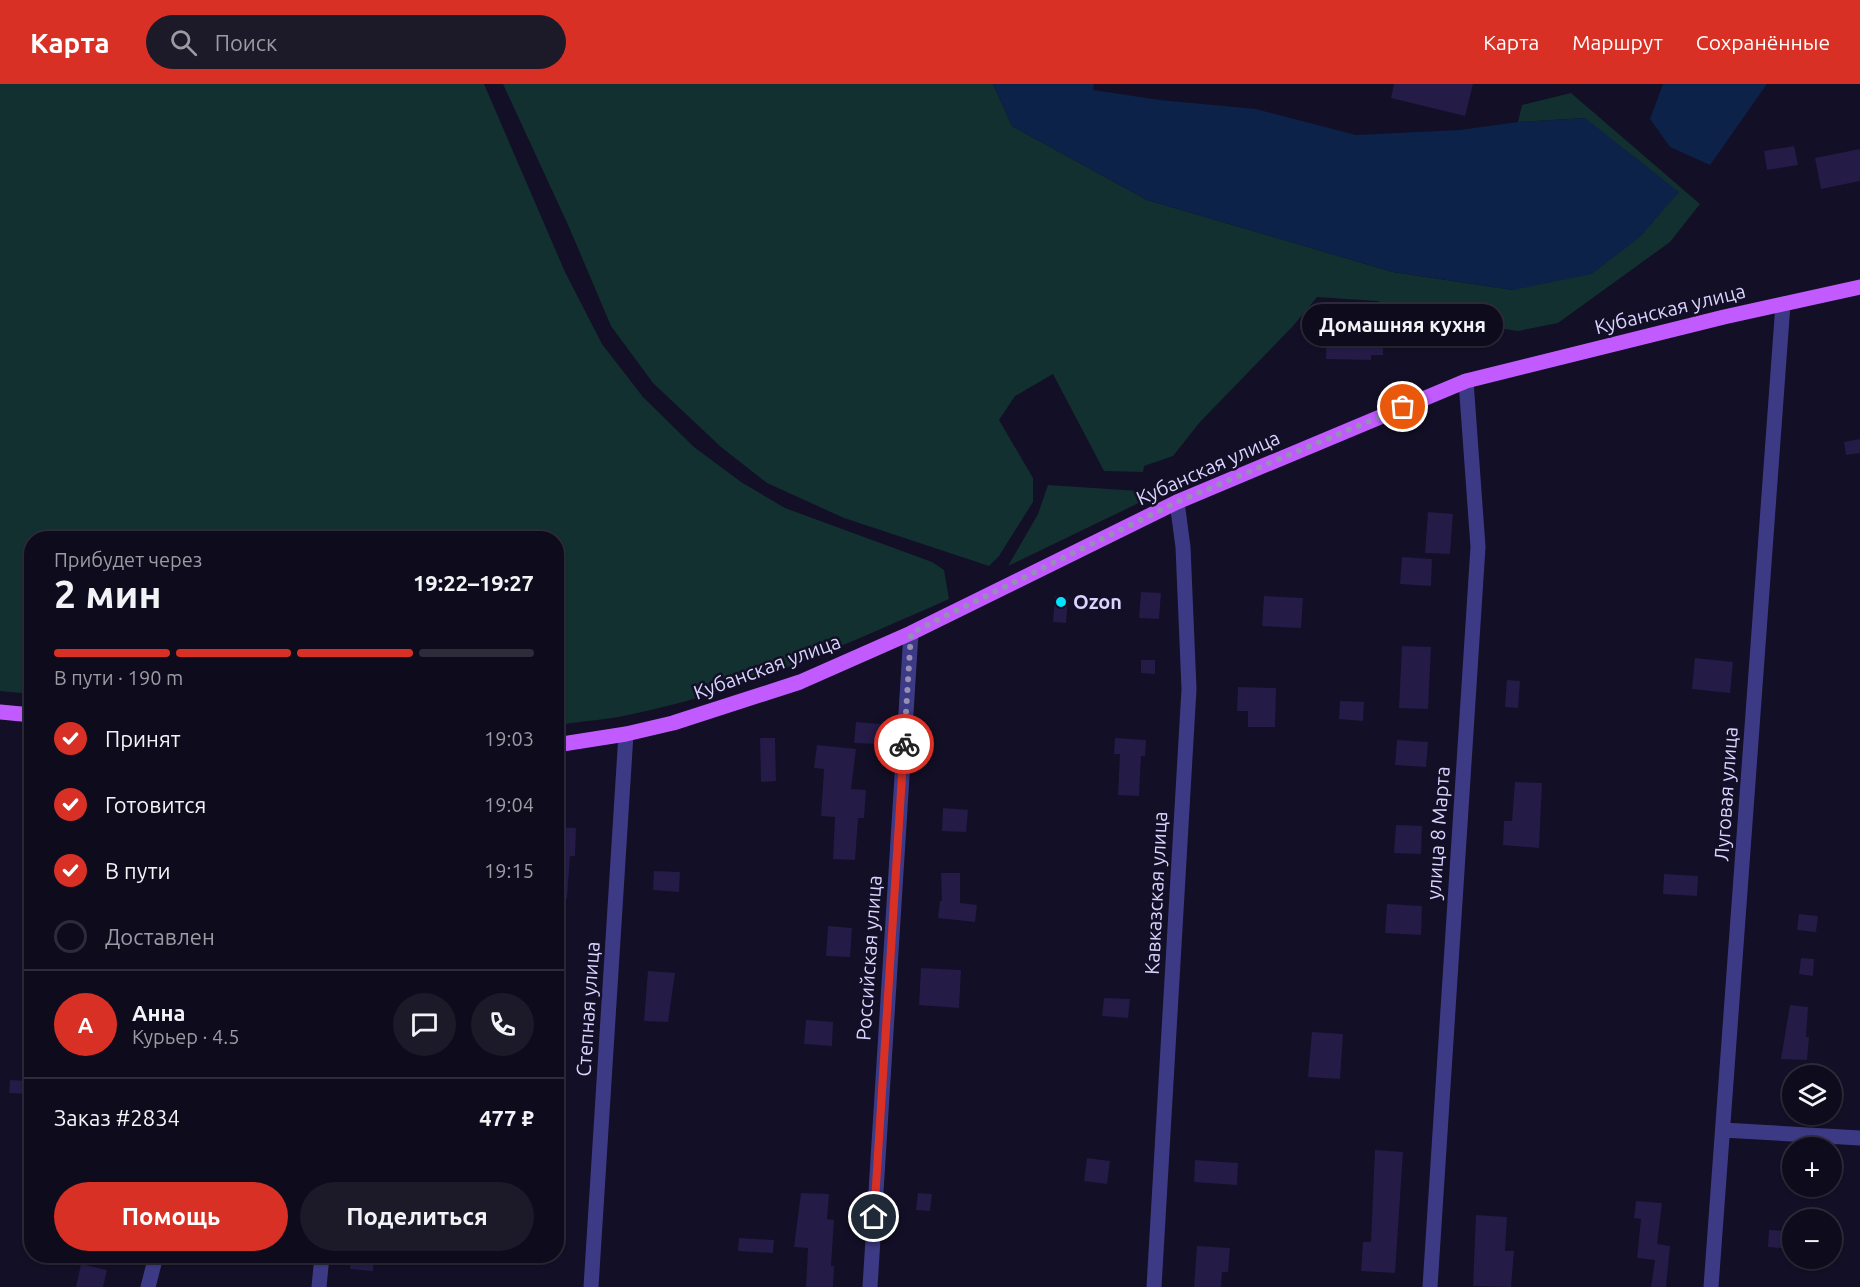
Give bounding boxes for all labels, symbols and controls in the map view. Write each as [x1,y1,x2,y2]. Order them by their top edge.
search box [146,15,566,69]
icon: search [167,26,200,59]
text: Карта [30,27,110,58]
text: Поиск [215,30,277,55]
text: Карта [1483,30,1539,54]
text: Маршрут [1572,30,1663,54]
text: Сохранённые [1696,30,1830,54]
street label: Кубанская улица [1592,279,1748,338]
callout: Домашняя кухня [1302,305,1504,347]
text: Домашняя кухня [1319,313,1486,336]
pin [1377,381,1428,432]
icon: bag [1386,390,1419,423]
street label: Кубанская улица [1132,426,1283,510]
text: Прибудет через [54,548,202,571]
text: 19:22–19:27 [413,570,534,595]
text: 2 мин [54,572,162,615]
place label: Ozon [1073,590,1122,613]
marker: Ozon [1054,595,1068,609]
street label: Кубанская улица [690,629,843,704]
text: В пути · 190 m [54,666,183,689]
courier [874,714,934,774]
icon: check [54,722,87,755]
text: Принят [105,726,181,751]
street label: Луговая улица [1709,726,1742,862]
text: 19:03 [484,727,534,750]
icon: bike [888,728,921,761]
street label: улица 8 Марта [1421,765,1454,900]
icon: check [54,788,87,821]
text: Готовится [105,792,206,817]
text: 19:04 [484,793,534,816]
street label: Кавказская улица [1140,811,1171,975]
icon: check [54,854,87,887]
text: В пути [105,858,171,883]
text: 19:15 [484,859,534,882]
street label: Российская улица [851,875,886,1041]
text: Доставлен [105,924,215,949]
street label: Степная улица [571,941,604,1077]
button: chat [393,993,456,1056]
button: phone [471,993,534,1056]
text: Анна [132,1000,185,1025]
text: А [78,1012,93,1037]
text: Курьер · 4.5 [132,1025,239,1048]
map controls [1782,1065,1842,1269]
button: layers [1782,1065,1842,1125]
text: Заказ #2834 [54,1105,180,1130]
text: 477 ₽ [479,1105,534,1130]
button: + [1782,1137,1842,1197]
button: Помощь [54,1182,288,1251]
button: Поделиться [300,1182,534,1251]
pin [848,1191,899,1242]
icon: home [857,1200,890,1233]
button: − [1782,1209,1842,1269]

